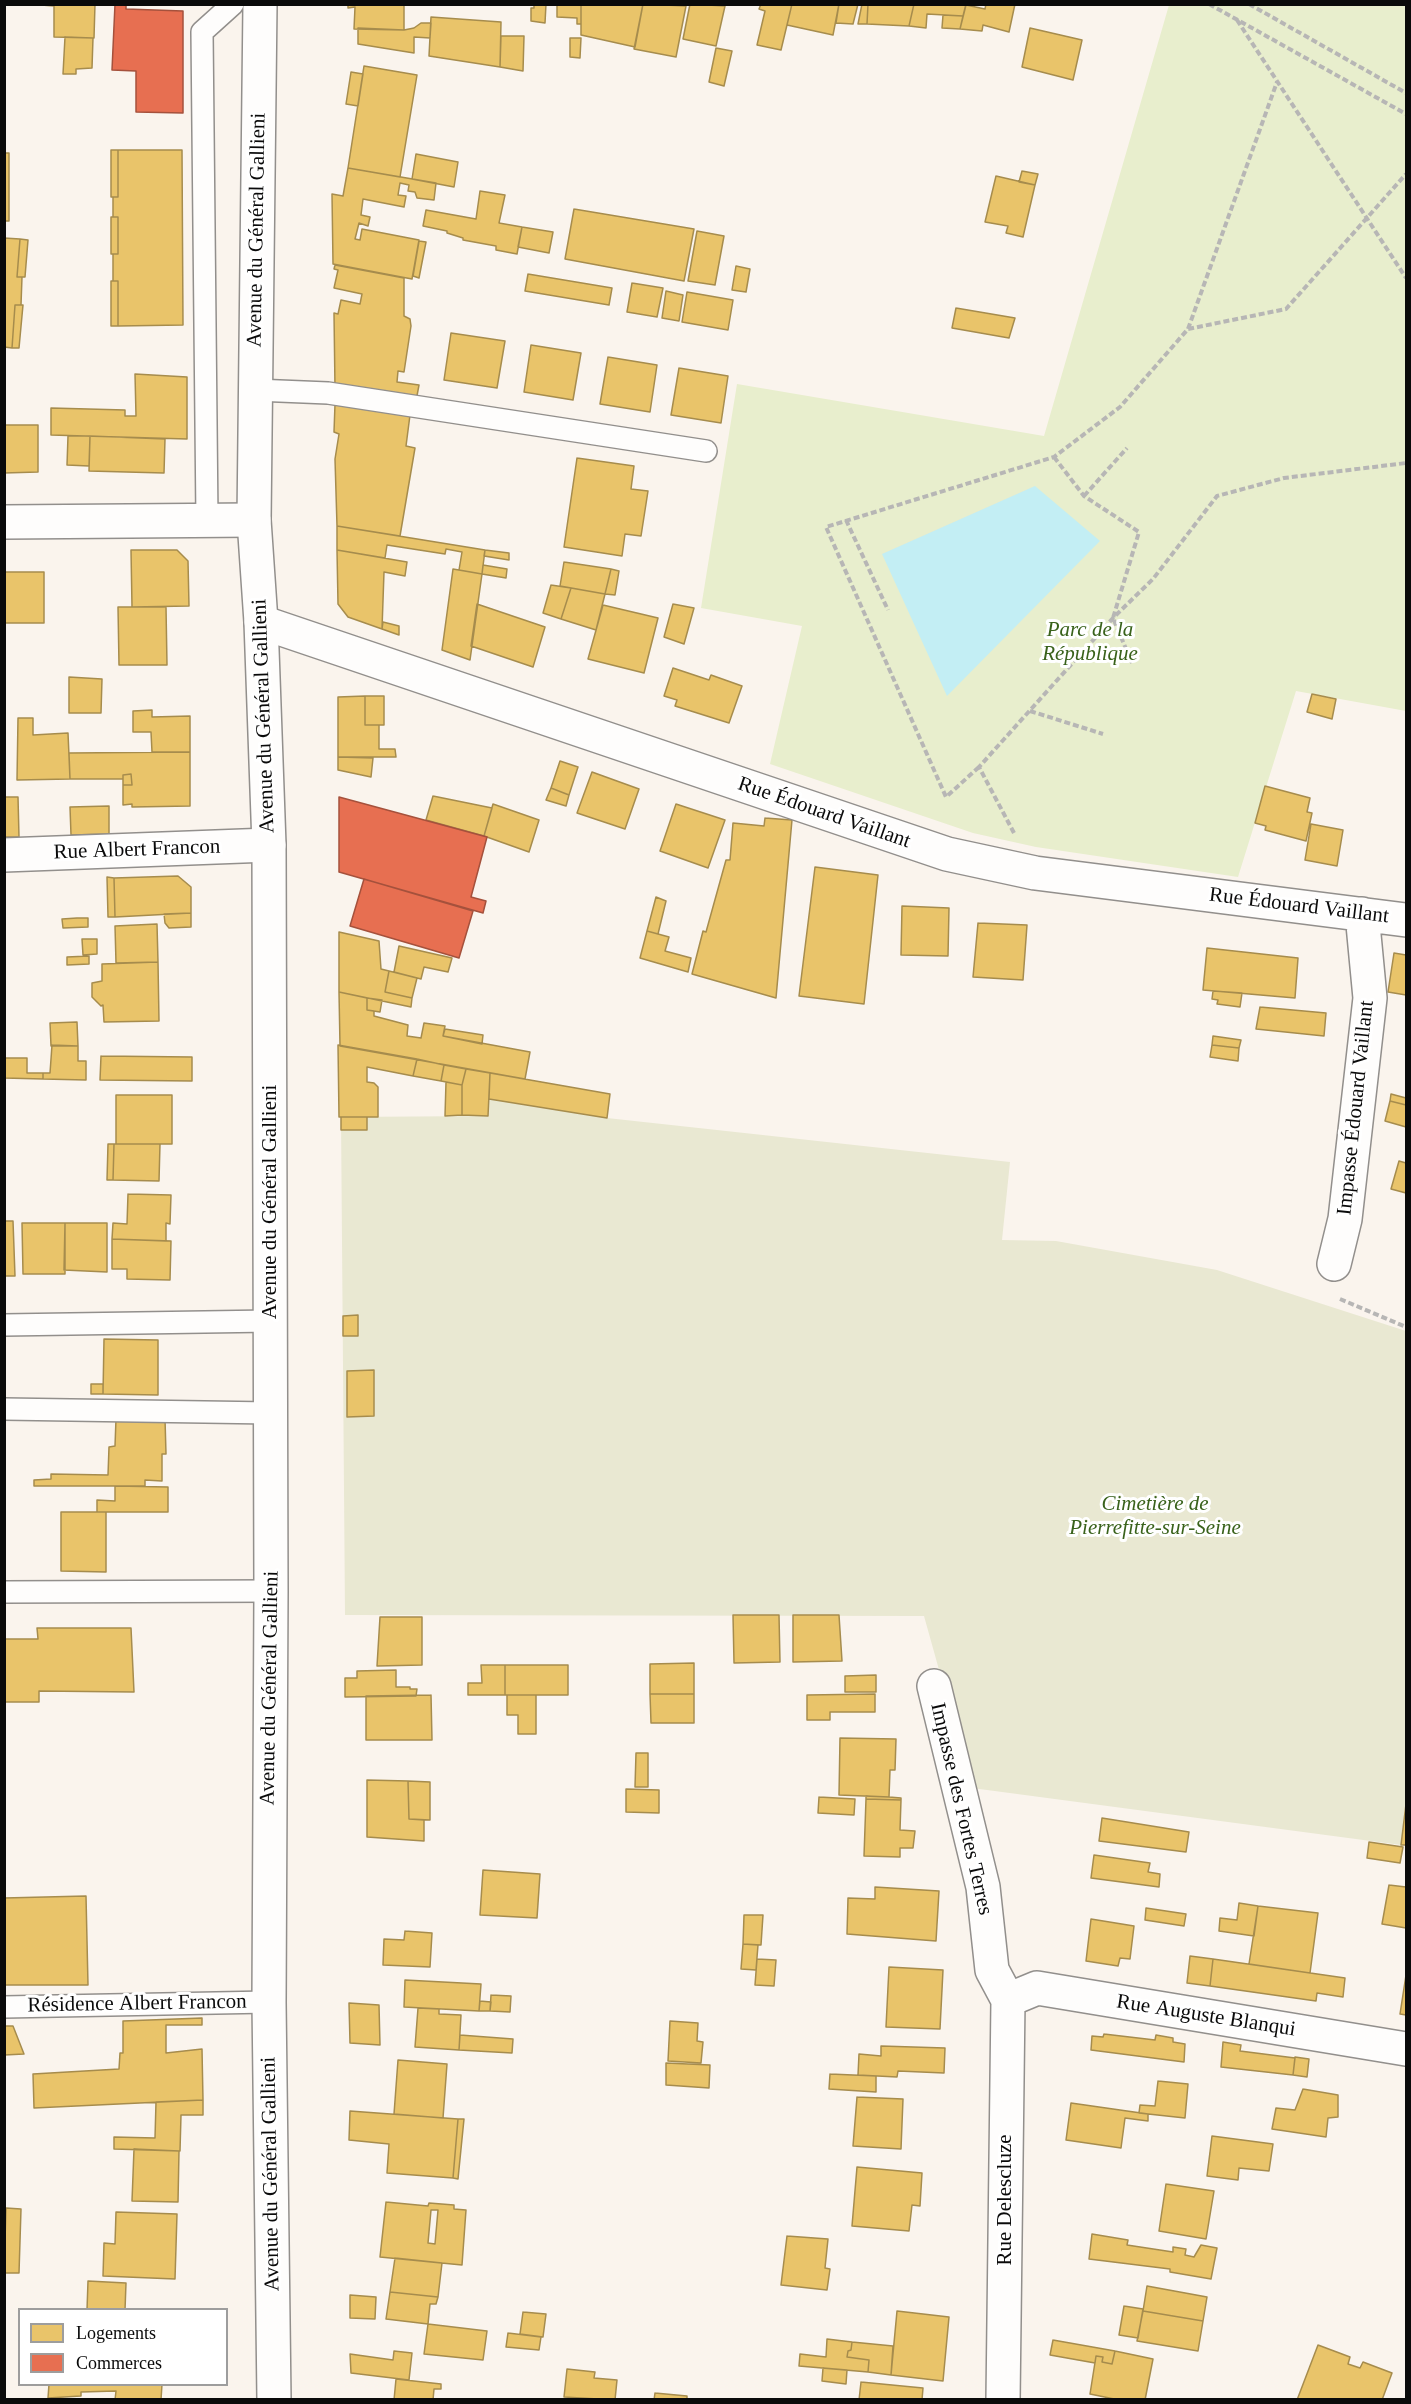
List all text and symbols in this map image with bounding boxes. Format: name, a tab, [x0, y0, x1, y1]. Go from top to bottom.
street label: Avenue du Général Gallieni	[242, 112, 272, 348]
street label: Avenue du Général Gallieni	[247, 598, 281, 834]
park label: Parc de la République	[1042, 617, 1138, 667]
street label: Rue Édouard Vaillant	[734, 772, 914, 854]
street label: Rue Albert Francon	[53, 834, 221, 866]
street label: Rue Édouard Vaillant	[1208, 882, 1390, 930]
street label: Impasse Édouard Vaillant	[1332, 999, 1380, 1217]
street label: Avenue du Général Gallieni	[257, 1085, 283, 1319]
park label: Cimetière de Pierrefitte-sur-Seine	[1069, 1491, 1241, 1541]
street label: Avenue du Général Gallieni	[255, 1570, 285, 1806]
street label: Impasse des Fortes Terres	[924, 1700, 998, 1918]
street label: Résidence Albert Francon	[27, 1989, 247, 2019]
street label: Rue Auguste Blanqui	[1115, 1989, 1297, 2043]
street label: Avenue du Général Gallieni	[256, 2056, 286, 2292]
street label: Rue Delescluze	[992, 2134, 1018, 2266]
legend	[18, 2308, 228, 2386]
text: Logements	[76, 2323, 156, 2343]
text: Commerces	[76, 2353, 162, 2373]

